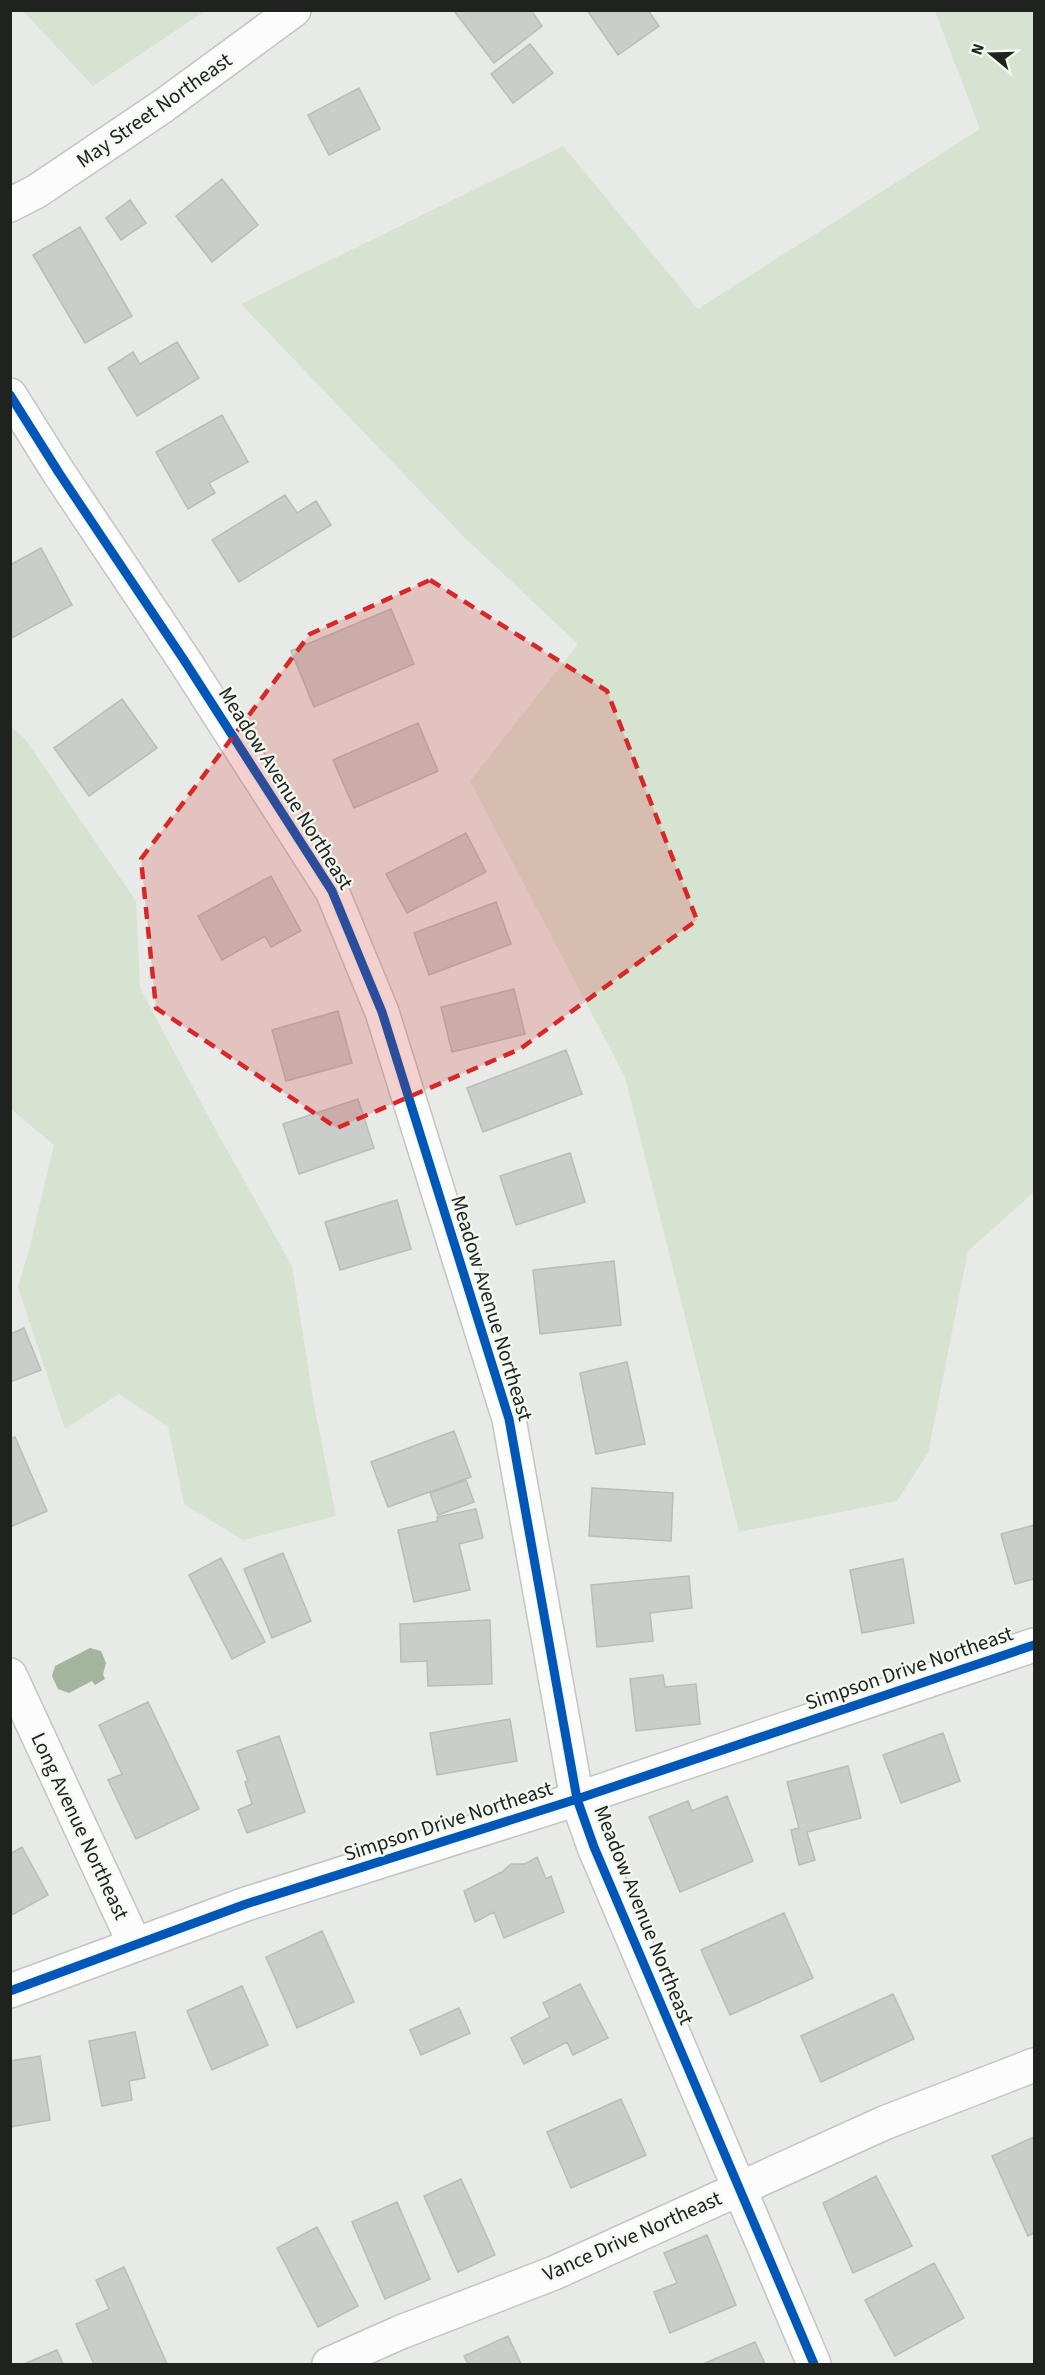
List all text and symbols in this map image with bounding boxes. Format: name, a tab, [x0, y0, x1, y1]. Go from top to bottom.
north arrow	[961, 24, 1021, 84]
text: N	[966, 41, 990, 58]
street label: May Street Northeast	[70, 45, 238, 175]
street label: Meadow Avenue Northeast	[211, 681, 361, 895]
street label: Meadow Avenue Northeast	[443, 1192, 541, 1424]
street label: Simpson Drive Northeast	[801, 1618, 1017, 1718]
street label: Long Avenue Northeast	[23, 1727, 137, 1925]
street label: Simpson Drive Northeast	[340, 1773, 556, 1869]
street label: Meadow Avenue Northeast	[586, 1801, 702, 2029]
street label: Vance Drive Northeast	[538, 2183, 726, 2289]

